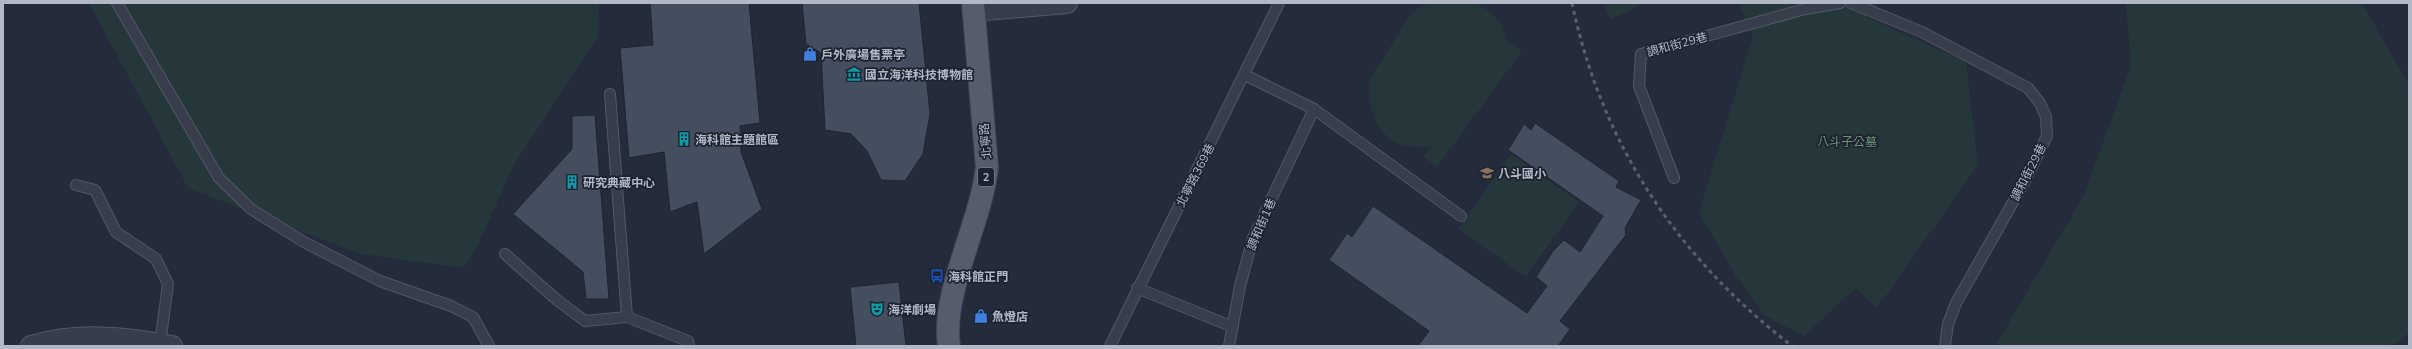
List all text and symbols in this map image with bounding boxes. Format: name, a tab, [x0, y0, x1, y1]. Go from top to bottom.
street label: 調和街29巷	[1645, 29, 1709, 59]
shop icon: 戶外廣場售票亭	[802, 46, 818, 62]
place label: 戶外廣場售票亭	[821, 47, 905, 62]
museum icon: 國立海洋科技博物館	[846, 66, 862, 82]
place label: 國立海洋科技博物館	[865, 67, 973, 82]
street label: 北寧路	[976, 122, 994, 160]
building icon: 海科館主題館區	[676, 131, 692, 147]
place label: 海科館主題館區	[695, 132, 779, 147]
park label: 八斗子公墓	[1817, 134, 1877, 149]
street label: 北寧路369巷	[1173, 141, 1217, 209]
street label: 調和街29巷	[2007, 141, 2049, 203]
school or university icon: 八斗國小	[1479, 165, 1495, 181]
place label: 八斗國小	[1498, 166, 1546, 181]
road number: 2	[978, 168, 994, 186]
building icon: 研究典藏中心	[564, 174, 580, 190]
place label: 研究典藏中心	[583, 175, 655, 190]
street label: 調和街1巷	[1243, 196, 1279, 252]
bus stop icon: 海科館正門	[929, 268, 945, 284]
place label: 海科館正門	[948, 269, 1008, 284]
theatre icon: 海洋劇場	[869, 301, 885, 317]
place label: 海洋劇場	[888, 302, 936, 317]
shop icon: 魚燈店	[973, 308, 989, 324]
place label: 魚燈店	[992, 309, 1028, 324]

